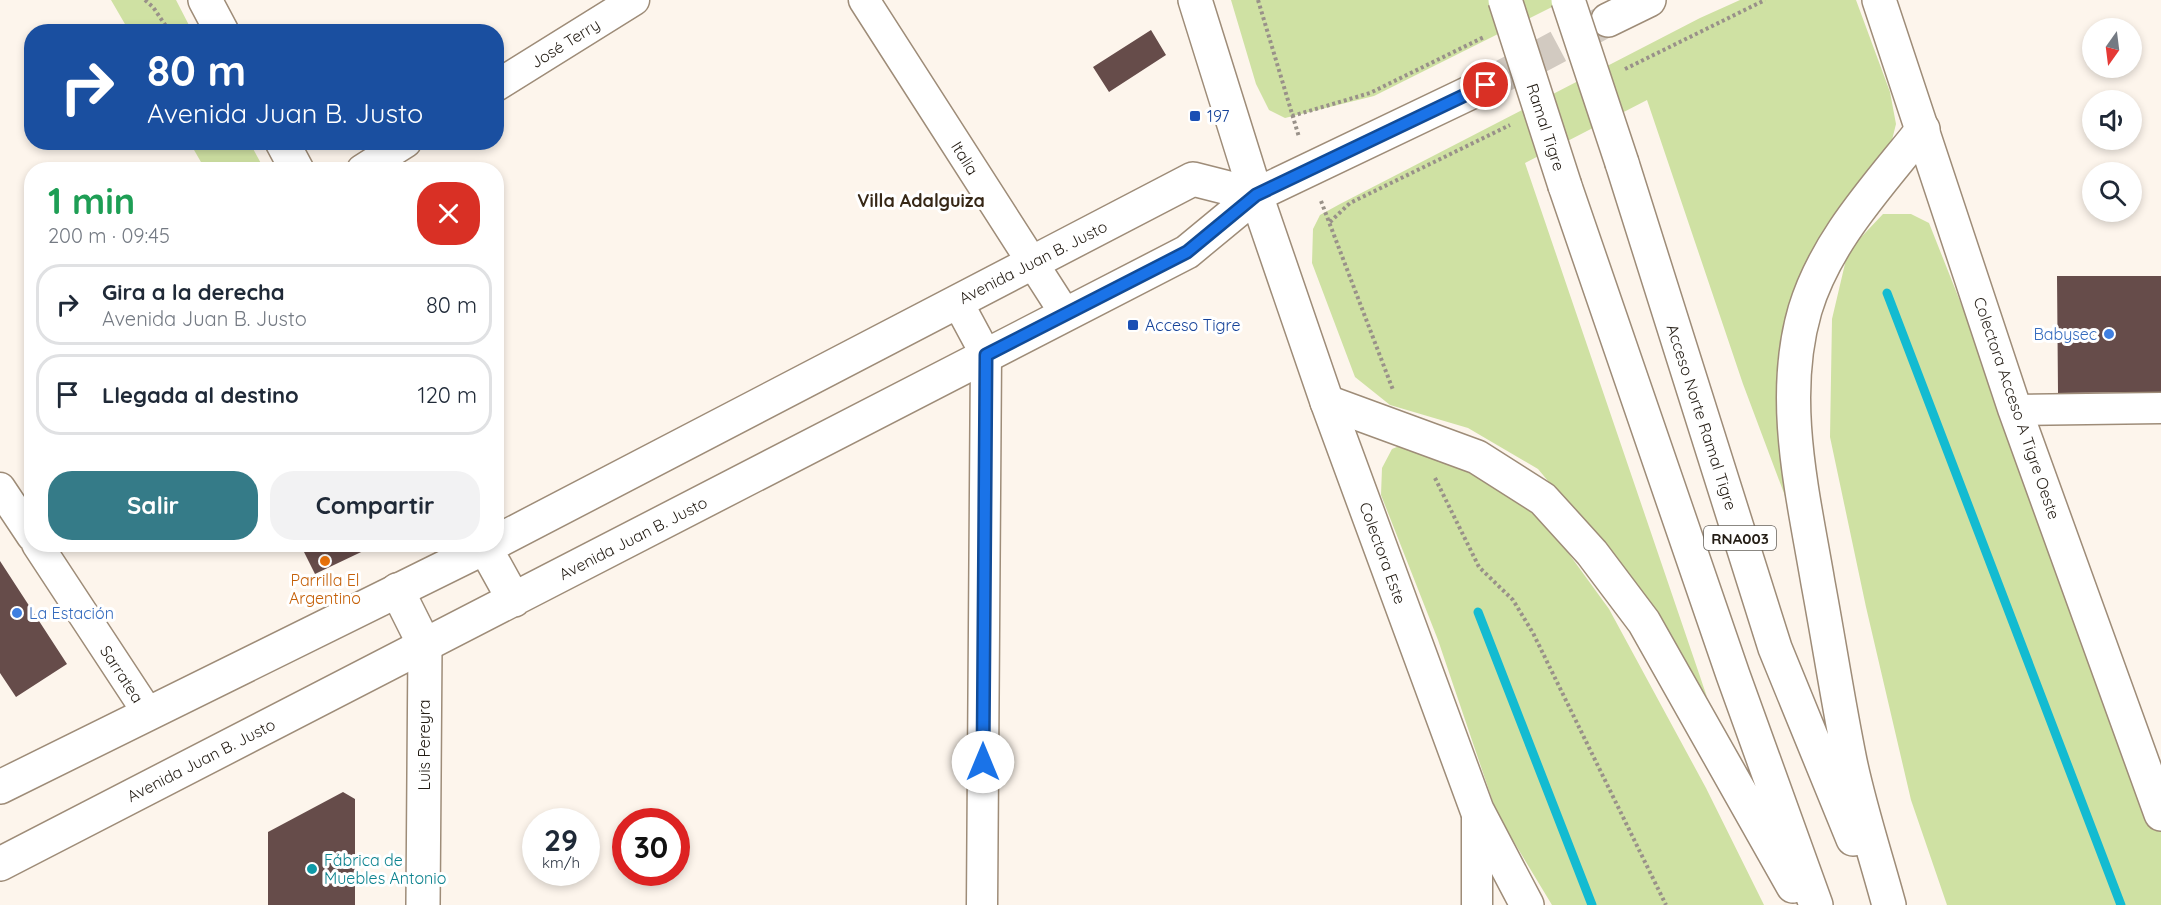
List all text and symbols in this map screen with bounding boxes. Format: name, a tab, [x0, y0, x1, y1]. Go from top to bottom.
street label: José Terry	[527, 14, 603, 72]
north arrow	[2082, 18, 2142, 78]
map controls	[2082, 18, 2142, 222]
text: 80 m	[147, 44, 246, 97]
icon: right	[48, 48, 126, 126]
pin	[1460, 59, 1511, 110]
icon: arrive	[1469, 68, 1502, 101]
street label: Ramal Tigre	[1522, 81, 1570, 173]
button: sound	[2082, 90, 2142, 150]
text: Avenida Juan B. Justo	[147, 96, 423, 130]
place label: 197	[1207, 106, 1230, 126]
marker: 197	[1188, 109, 1202, 123]
street label: Italia	[947, 137, 983, 179]
button: search	[2082, 162, 2142, 222]
text: 1 min	[48, 178, 135, 223]
button: close	[417, 182, 480, 245]
district label: Villa Adalguiza	[857, 189, 985, 212]
street label: Avenida Juan B. Justo	[955, 216, 1111, 308]
text: 200 m · 09:45	[48, 223, 170, 248]
text: Gira a la derecha	[102, 278, 285, 306]
icon: right	[51, 288, 84, 321]
text: 80 m	[426, 291, 477, 319]
street label: Colectora Acceso A Tigre Oeste	[1969, 294, 2065, 522]
text: Avenida Juan B. Justo	[102, 306, 307, 331]
place label: Acceso Tigre	[1145, 315, 1240, 335]
marker: Acceso Tigre	[1126, 318, 1140, 332]
street label: Acceso Norte Ramal Tigre	[1662, 321, 1742, 513]
place label: Babysec	[2033, 324, 2097, 344]
marker: Babysec	[2102, 327, 2116, 341]
icon: arrive	[51, 378, 84, 411]
text: Llegada al destino	[102, 381, 299, 409]
text: 120 m	[418, 381, 477, 409]
button: Salir	[48, 471, 258, 540]
button: Compartir	[270, 471, 480, 540]
street label: Avenida Juan B. Justo	[555, 492, 711, 584]
street label: Colectora Este	[1355, 499, 1411, 607]
road number: RNA003	[1704, 526, 1776, 550]
marker: Parrilla El Argentino	[318, 554, 332, 568]
place label: Parrilla El Argentino	[289, 570, 361, 608]
place label: La Estación	[29, 603, 114, 623]
marker: La Estación	[10, 606, 24, 620]
street label: Sarratea	[96, 641, 148, 707]
street label: Luis Pereyra	[414, 700, 434, 790]
street label: Avenida Juan B. Justo	[123, 714, 279, 806]
position arrow	[951, 730, 1015, 794]
speed limit sign: 30	[612, 808, 690, 886]
text: 29	[544, 821, 578, 859]
place label: Fábrica de Muebles Antonio	[324, 850, 446, 888]
text: km/h	[542, 853, 580, 872]
marker: Fábrica de Muebles Antonio	[305, 862, 319, 876]

